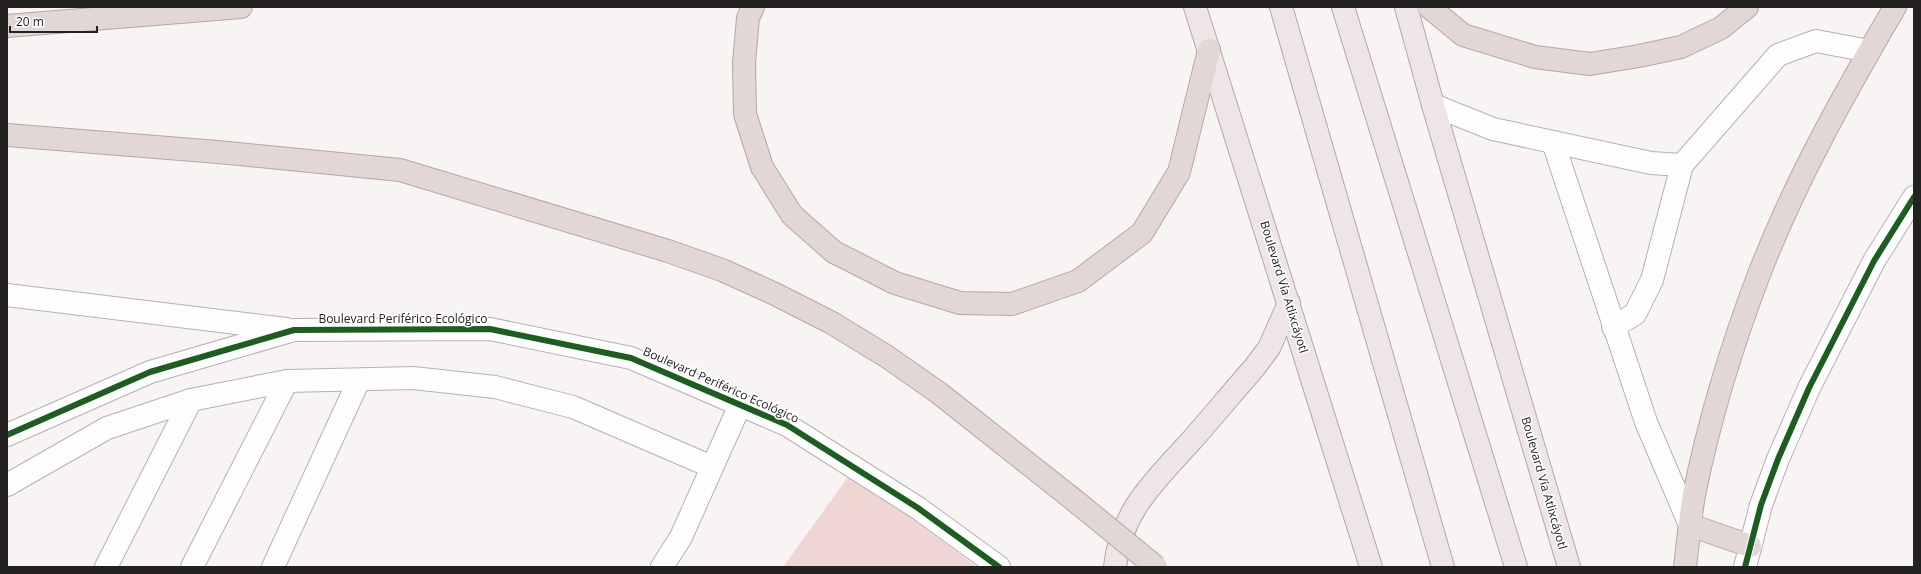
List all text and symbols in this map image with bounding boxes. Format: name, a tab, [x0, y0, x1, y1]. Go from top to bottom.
scale bar	[10, 8, 97, 34]
text: 20 m	[16, 13, 44, 30]
street label: Boulevard Vía Atlixcáyotl	[1256, 219, 1313, 355]
street label: Boulevard Periférico Ecológico	[318, 310, 488, 327]
street label: Boulevard Periférico Ecológico	[640, 342, 802, 427]
street label: Boulevard Vía Atlixcáyotl	[1517, 415, 1572, 551]

